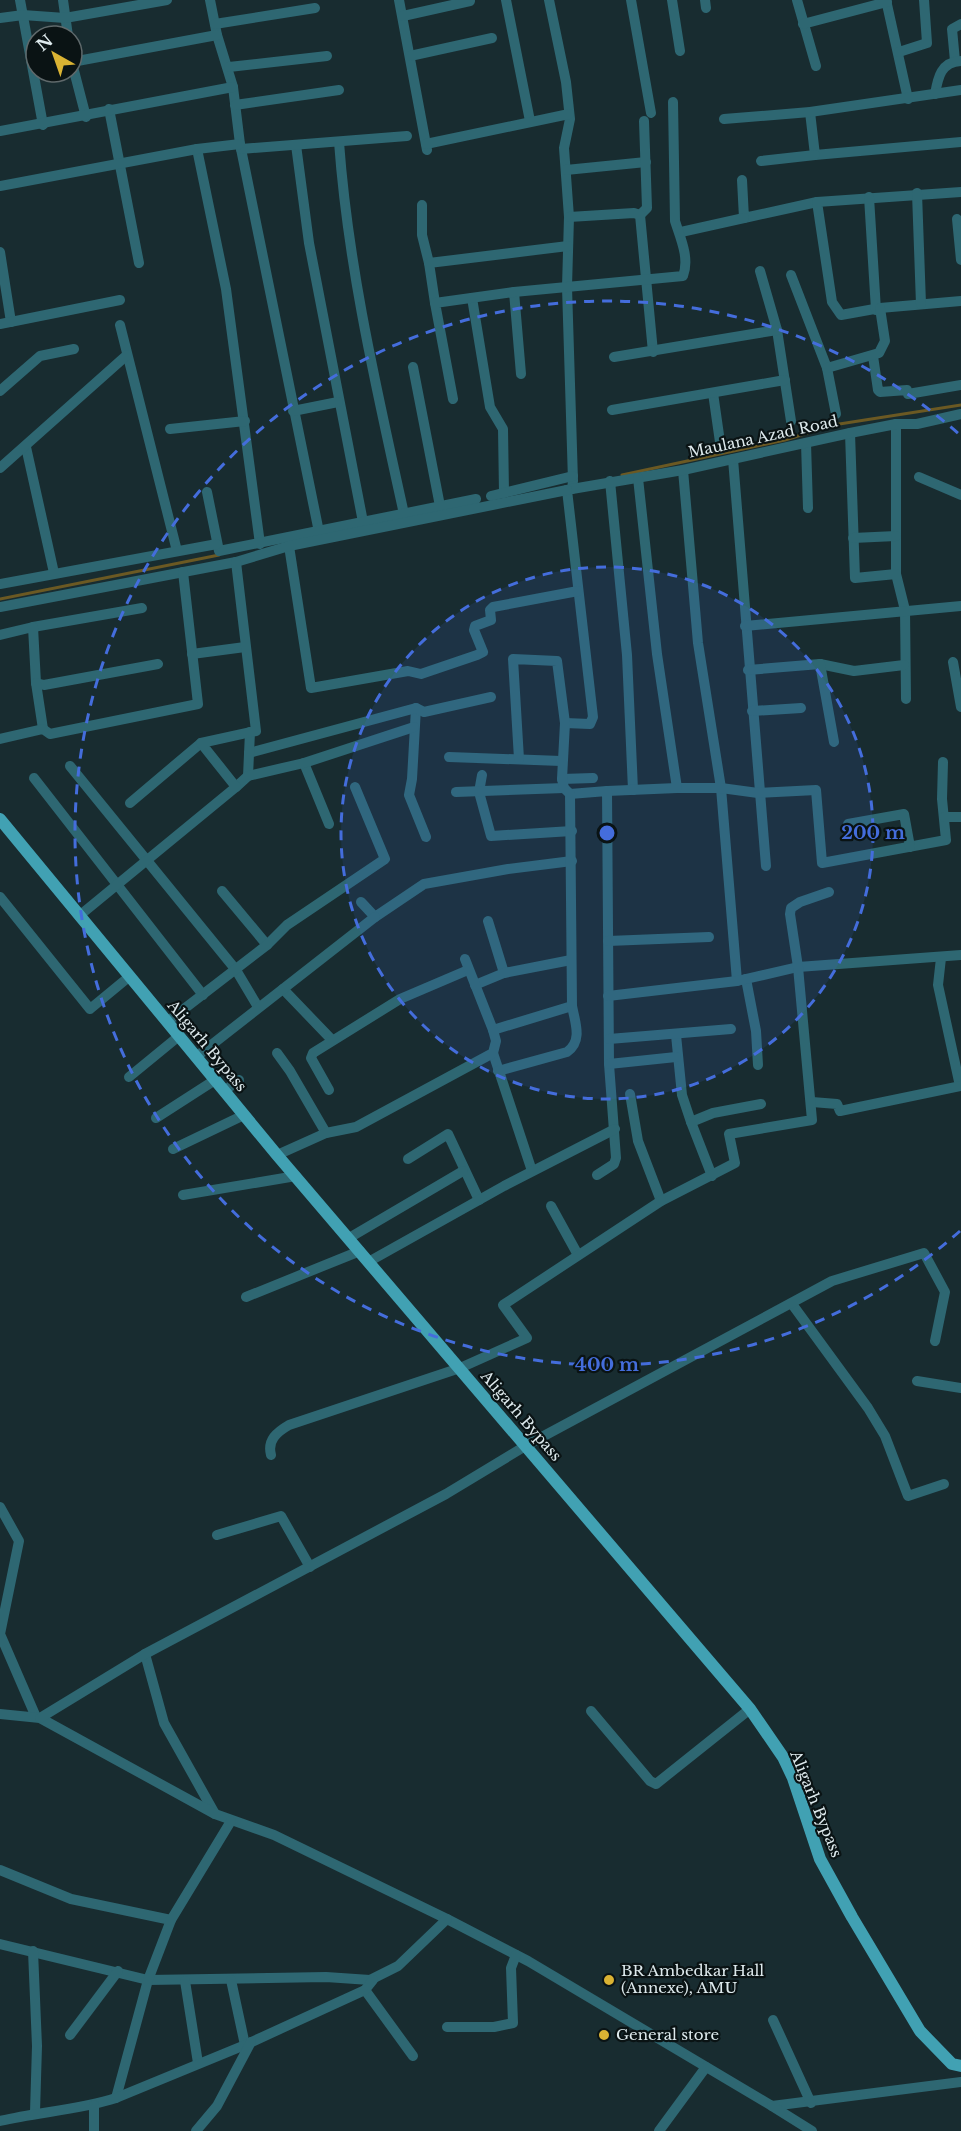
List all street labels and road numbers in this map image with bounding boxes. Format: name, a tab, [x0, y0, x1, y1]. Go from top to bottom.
street label: Maulana Azad Road	[686, 411, 840, 462]
street label: Aligarh Bypass	[163, 995, 251, 1095]
street label: Aligarh Bypass	[476, 1366, 566, 1465]
street label: Aligarh Bypass	[786, 1747, 847, 1860]

